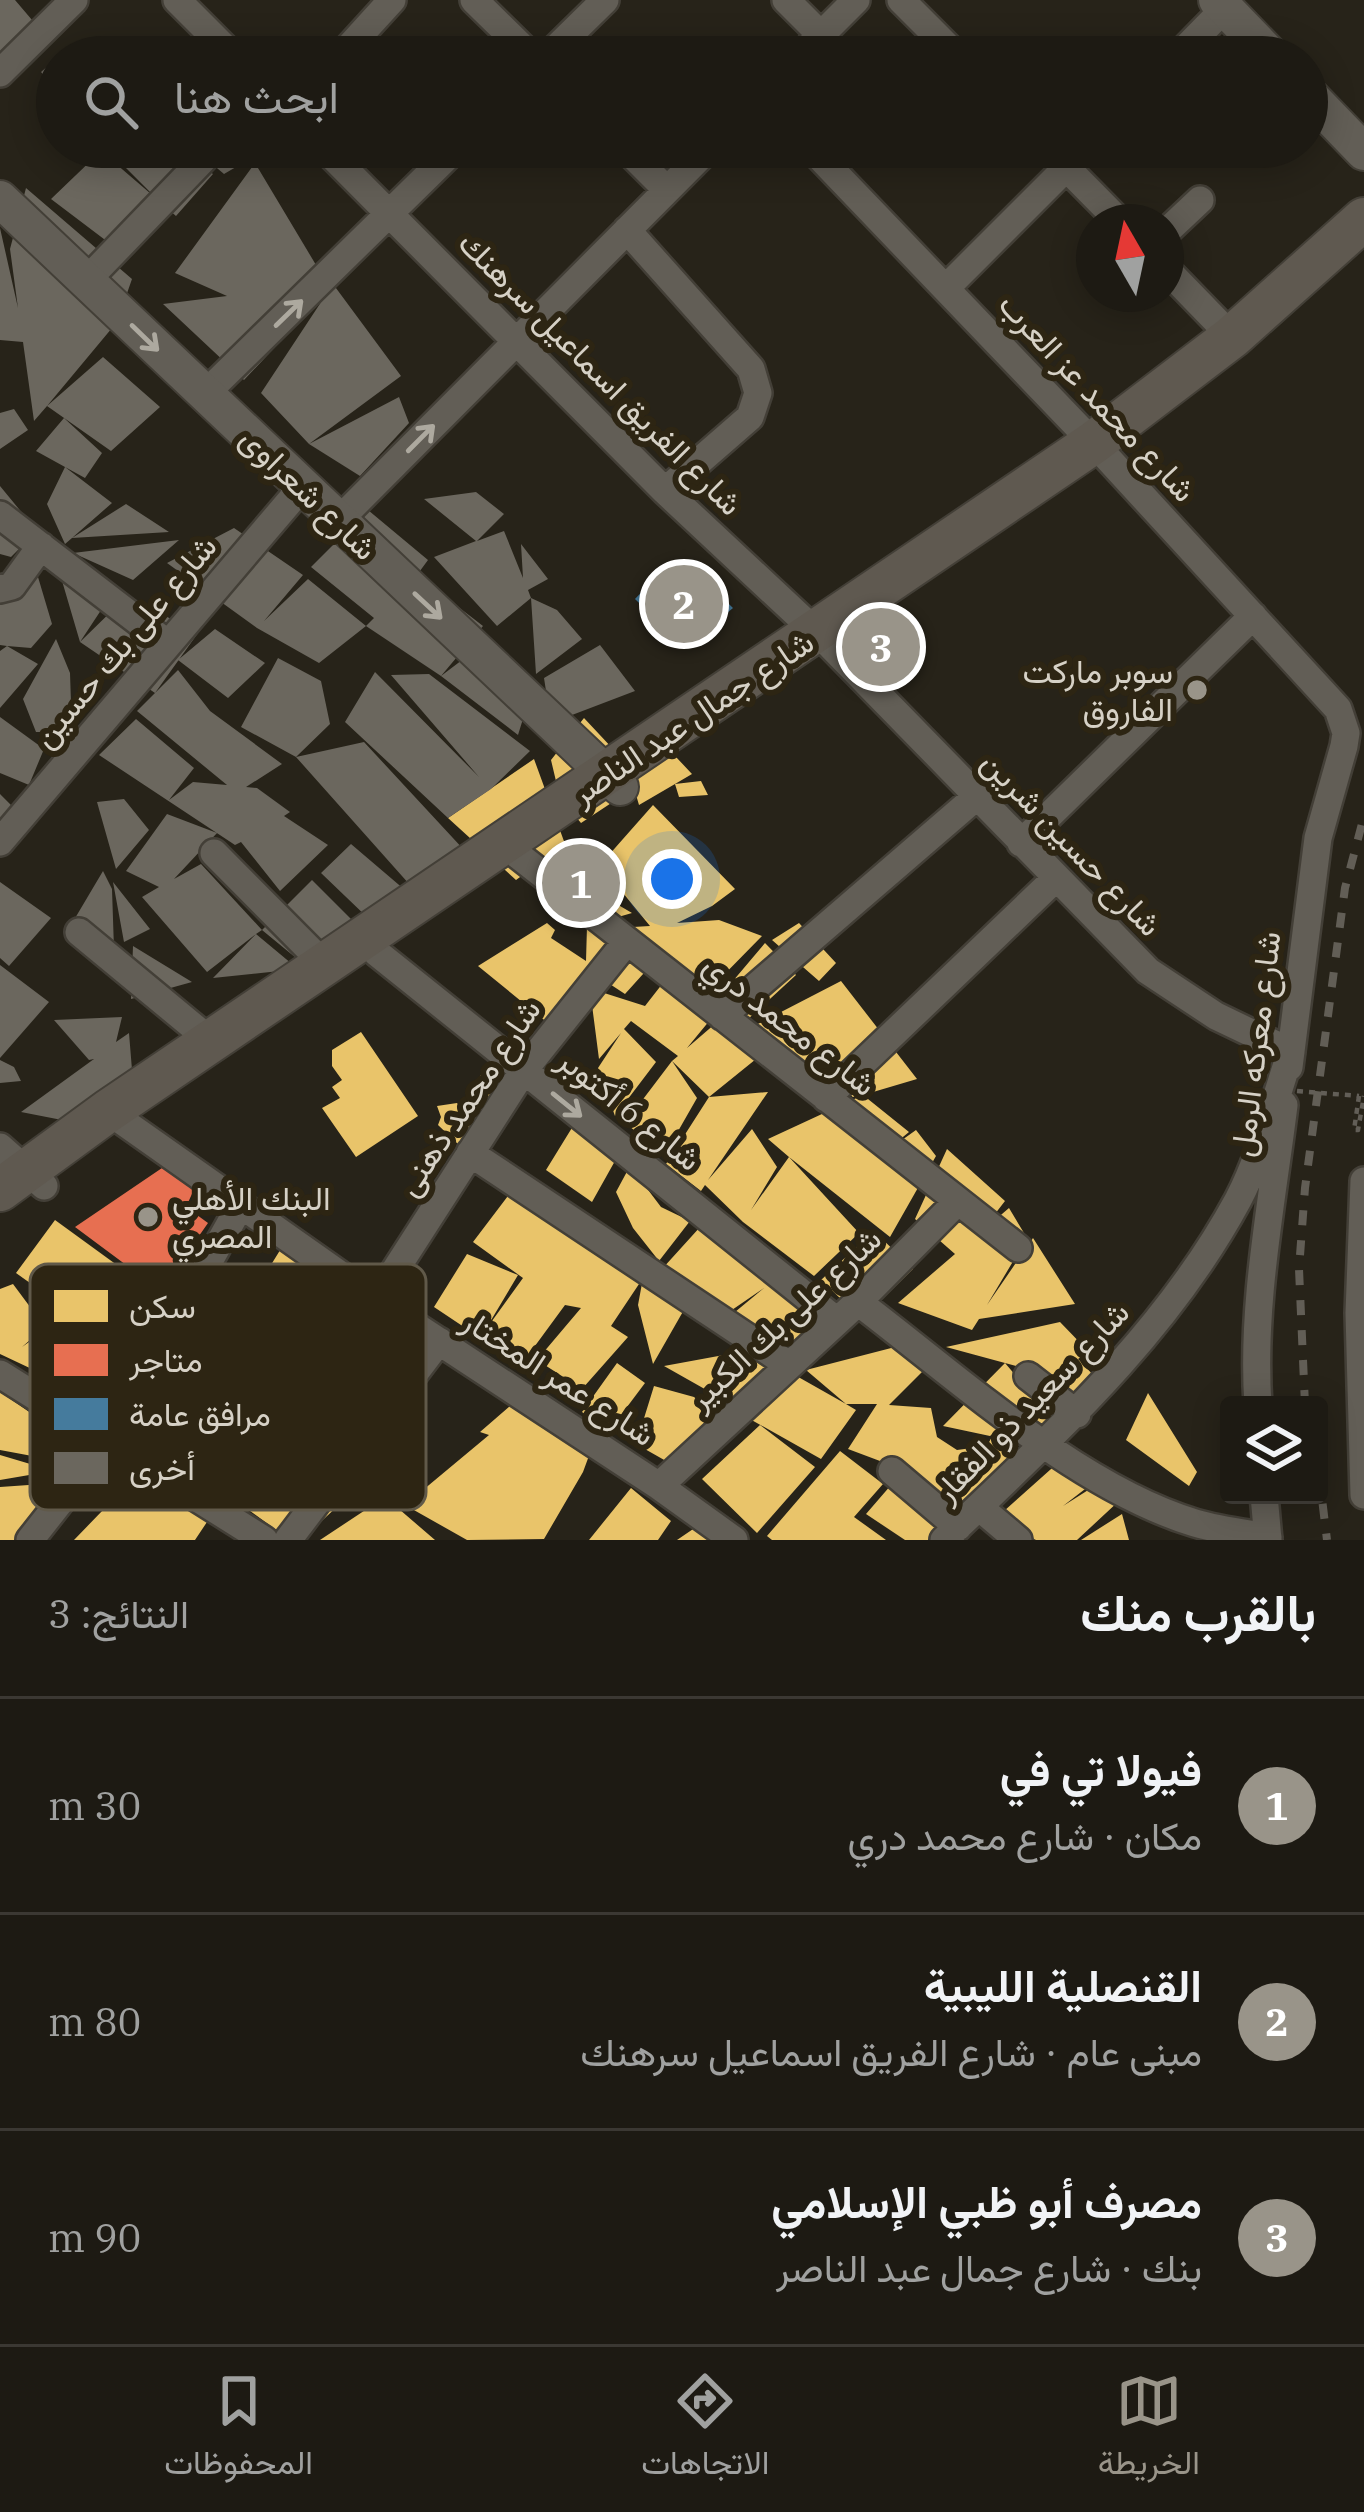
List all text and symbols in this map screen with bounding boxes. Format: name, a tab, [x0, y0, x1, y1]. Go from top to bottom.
search box	[36, 36, 1328, 168]
text: ابحث هنا	[174, 67, 339, 125]
icon: search	[78, 69, 144, 135]
north arrow	[1076, 204, 1184, 312]
street label: شارع الفريق اسماعيل سرهنك	[449, 221, 753, 525]
street label: شارع محمد عز العرب	[989, 283, 1206, 512]
one-way arrow	[274, 299, 303, 327]
one-way arrow	[130, 323, 160, 351]
street label: شارع شعراوى	[230, 416, 387, 570]
one-way arrow	[406, 424, 434, 453]
street label: شارع على بك حسين	[22, 525, 227, 757]
pin: 2	[645, 559, 723, 649]
one-way arrow	[412, 591, 442, 620]
pin: 3	[842, 602, 920, 692]
street label: شارع جمال عبد الناصر	[561, 619, 822, 816]
place label: سوبر ماركت الفاروق	[1022, 649, 1173, 730]
marker: سوبر ماركت الفاروق	[1184, 677, 1210, 703]
street label: شارع حسين شرين	[971, 740, 1172, 946]
pin: 1	[542, 838, 620, 928]
your location	[642, 849, 702, 909]
street label: شارع معركه الرمل	[1219, 929, 1292, 1159]
street label: شارع محمد دري	[691, 942, 886, 1109]
street label: شارع محمد ذهنى	[386, 990, 551, 1205]
street label: شارع 6 أكتوبر	[548, 1037, 711, 1181]
one-way arrow	[551, 1090, 582, 1118]
place label: البنك الأهلي المصري	[172, 1176, 331, 1263]
marker: البنك الأهلي المصري	[135, 1204, 161, 1230]
street label: شارع على بك الكبير	[677, 1217, 891, 1421]
legend	[30, 1264, 426, 1510]
text: سكن	[129, 1284, 196, 1327]
street label: شارع سعيد ذو الفقار	[923, 1291, 1139, 1513]
street label: شارع عمر المختار	[453, 1298, 664, 1457]
text: متاجر	[128, 1338, 203, 1381]
text: مرافق عامة	[129, 1392, 271, 1435]
map controls	[1220, 1396, 1328, 1504]
button: layers	[1220, 1396, 1328, 1504]
text: أخرى	[129, 1446, 195, 1489]
text: بالقرب منك	[1080, 1579, 1316, 1645]
text: النتائج: 3	[48, 1588, 189, 1639]
text: فيولا تي في	[1000, 1740, 1202, 1798]
text: 30 m	[48, 1780, 141, 1831]
text: 1	[1265, 1780, 1289, 1831]
text: مكان · شارع محمد دري	[847, 1810, 1202, 1861]
text: القنصلية الليبية	[924, 1956, 1202, 2014]
text: 80 m	[48, 1996, 141, 2047]
text: 2	[1265, 1996, 1289, 2047]
text: مبنى عام · شارع الفريق اسماعيل سرهنك	[580, 2026, 1202, 2077]
text: مصرف أبو ظبي الإسلامي	[771, 2172, 1202, 2230]
text: 90 m	[48, 2212, 141, 2263]
text: 3	[1265, 2212, 1289, 2263]
text: بنك · شارع جمال عبد الناصر	[776, 2242, 1202, 2293]
tab: المحفوظات	[164, 2368, 313, 2492]
tab: الاتجاهات	[641, 2368, 769, 2492]
tab: الخريطة	[1098, 2368, 1200, 2492]

